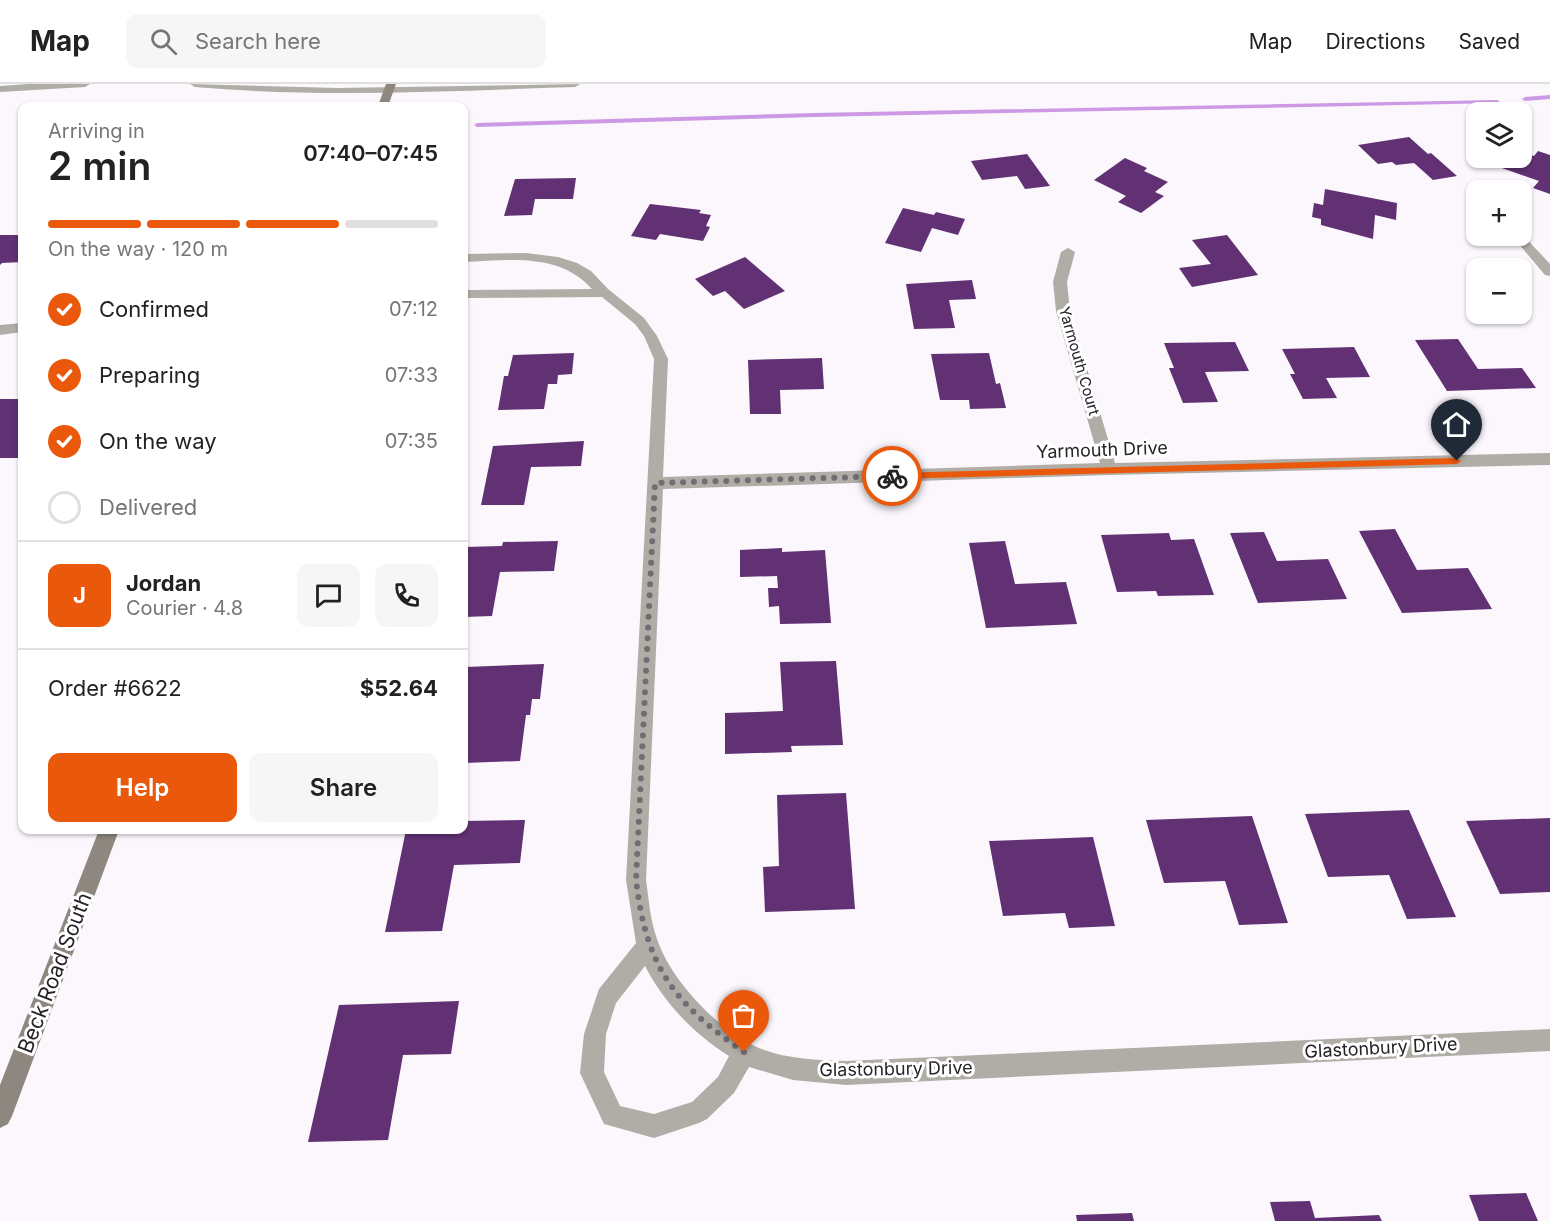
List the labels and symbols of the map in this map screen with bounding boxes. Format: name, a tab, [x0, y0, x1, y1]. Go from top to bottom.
street label: Yarmouth Court	[1055, 304, 1104, 417]
pin	[1431, 399, 1482, 461]
street label: Yarmouth Drive	[1036, 437, 1168, 462]
courier	[862, 446, 922, 506]
street label: Beck Road South	[12, 889, 97, 1057]
pin	[718, 990, 769, 1052]
street label: Glastonbury Drive	[1304, 1033, 1458, 1062]
street label: Glastonbury Drive	[819, 1057, 973, 1080]

